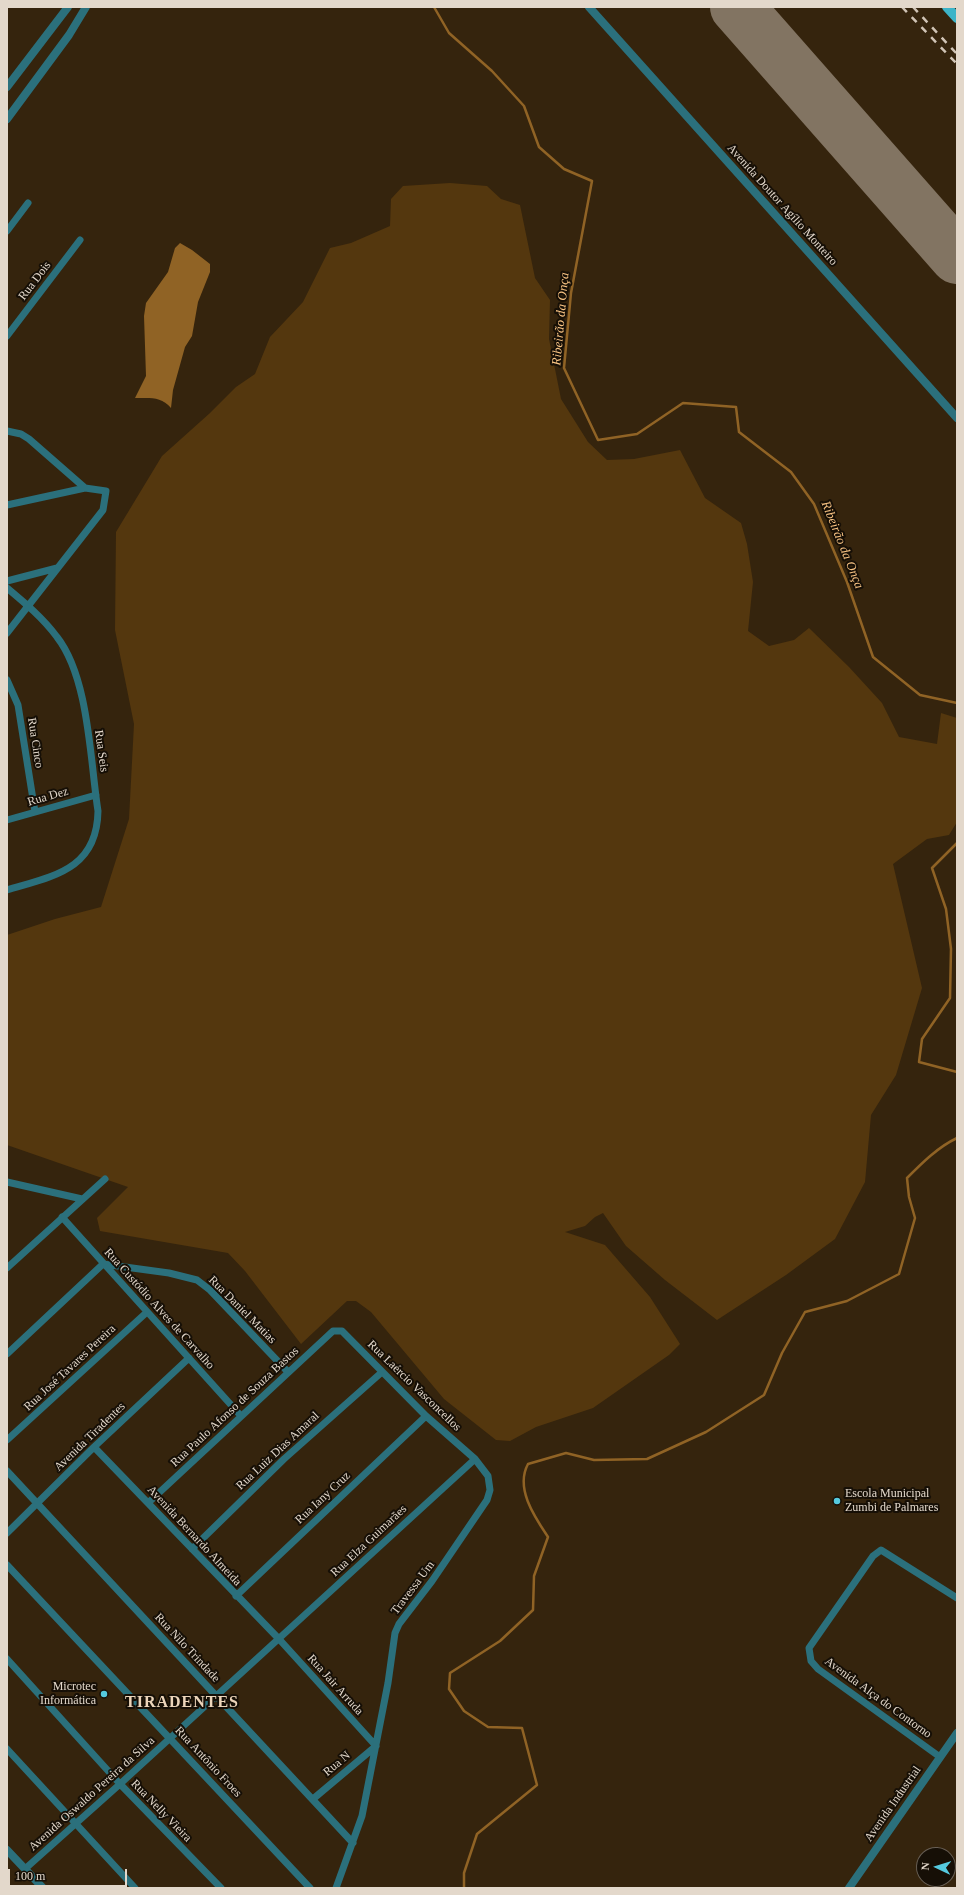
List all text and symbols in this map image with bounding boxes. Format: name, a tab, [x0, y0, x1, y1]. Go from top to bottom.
street label: Avenida Doutor Agílio Monteiro	[724, 141, 840, 269]
street label: Rua Dois	[16, 259, 54, 303]
water label: Ribeirão da Onça	[549, 272, 573, 366]
water label: Ribeirão da Onça	[817, 499, 867, 591]
street label: Rua Cinco	[24, 717, 46, 769]
street label: Rua Seis	[91, 729, 111, 773]
street label: Rua Dez	[26, 784, 70, 810]
street label: Rua Custódio Alves de Carvalho	[101, 1245, 217, 1373]
street label: Rua Daniel Matias	[205, 1273, 279, 1347]
street label: Rua José Tavares Pereira	[21, 1322, 119, 1414]
street label: Rua Laércio Vasconcellos	[364, 1338, 464, 1434]
street label: Rua Paulo Afonso de Souza Bastos	[168, 1344, 302, 1470]
street label: Avenida Tiradentes	[52, 1400, 128, 1474]
street label: Rua Luiz Dias Amaral	[233, 1409, 323, 1493]
street label: Rua Iany Cruz	[293, 1469, 353, 1527]
street label: Avenida Bernardo Almeida	[144, 1483, 244, 1589]
place label: Escola Municipal Zumbi de Palmares	[845, 1487, 938, 1515]
marker: Escola Municipal Zumbi de Palmares	[832, 1496, 842, 1506]
street label: Rua Elza Guimarães	[328, 1502, 410, 1580]
street label: Travessa Um	[388, 1558, 438, 1618]
street label: Rua Nilo Trindade	[151, 1610, 223, 1686]
street label: Rua Jair Arruda	[304, 1652, 366, 1718]
street label: Avenida Alça do Contorno	[822, 1654, 934, 1742]
place label: Microtec Informática	[40, 1680, 96, 1708]
marker: Microtec Informática	[99, 1689, 109, 1699]
district label: TIRADENTES	[125, 1693, 239, 1713]
street label: Rua Antônio Froes	[172, 1724, 244, 1800]
street label: Avenida Oswaldo Pereira da Silva	[26, 1734, 158, 1854]
street label: Rua N	[320, 1749, 354, 1779]
street label: Avenida Industrial	[862, 1764, 924, 1844]
street label: Rua Nelly Vieira	[128, 1777, 194, 1845]
north arrow	[916, 1847, 956, 1887]
scale bar	[10, 1861, 129, 1887]
text: N	[919, 1862, 931, 1871]
text: 100 m	[15, 1869, 45, 1883]

